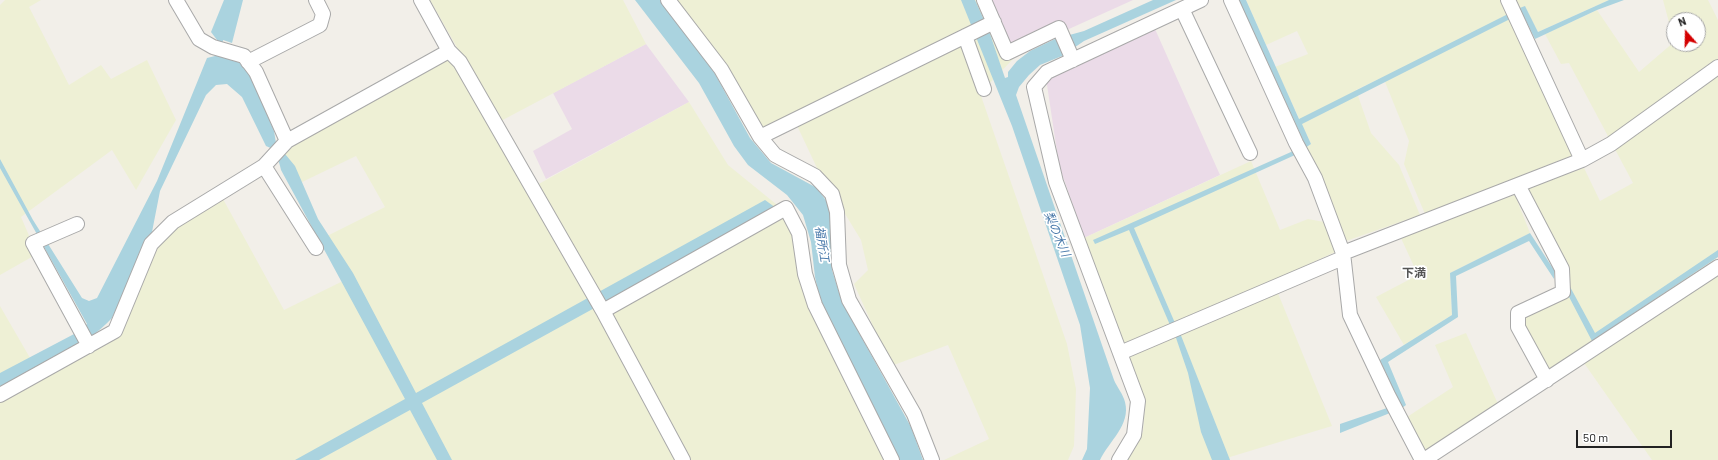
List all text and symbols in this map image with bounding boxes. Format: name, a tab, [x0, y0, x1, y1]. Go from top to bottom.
north arrow	[1666, 12, 1706, 52]
text: N	[1676, 14, 1688, 29]
water label: 梨の木川	[1041, 209, 1073, 259]
water label: 福所江	[812, 225, 832, 263]
district label: 下満	[1402, 266, 1426, 280]
scale bar	[1578, 422, 1674, 448]
text: 50 m	[1583, 430, 1608, 444]

